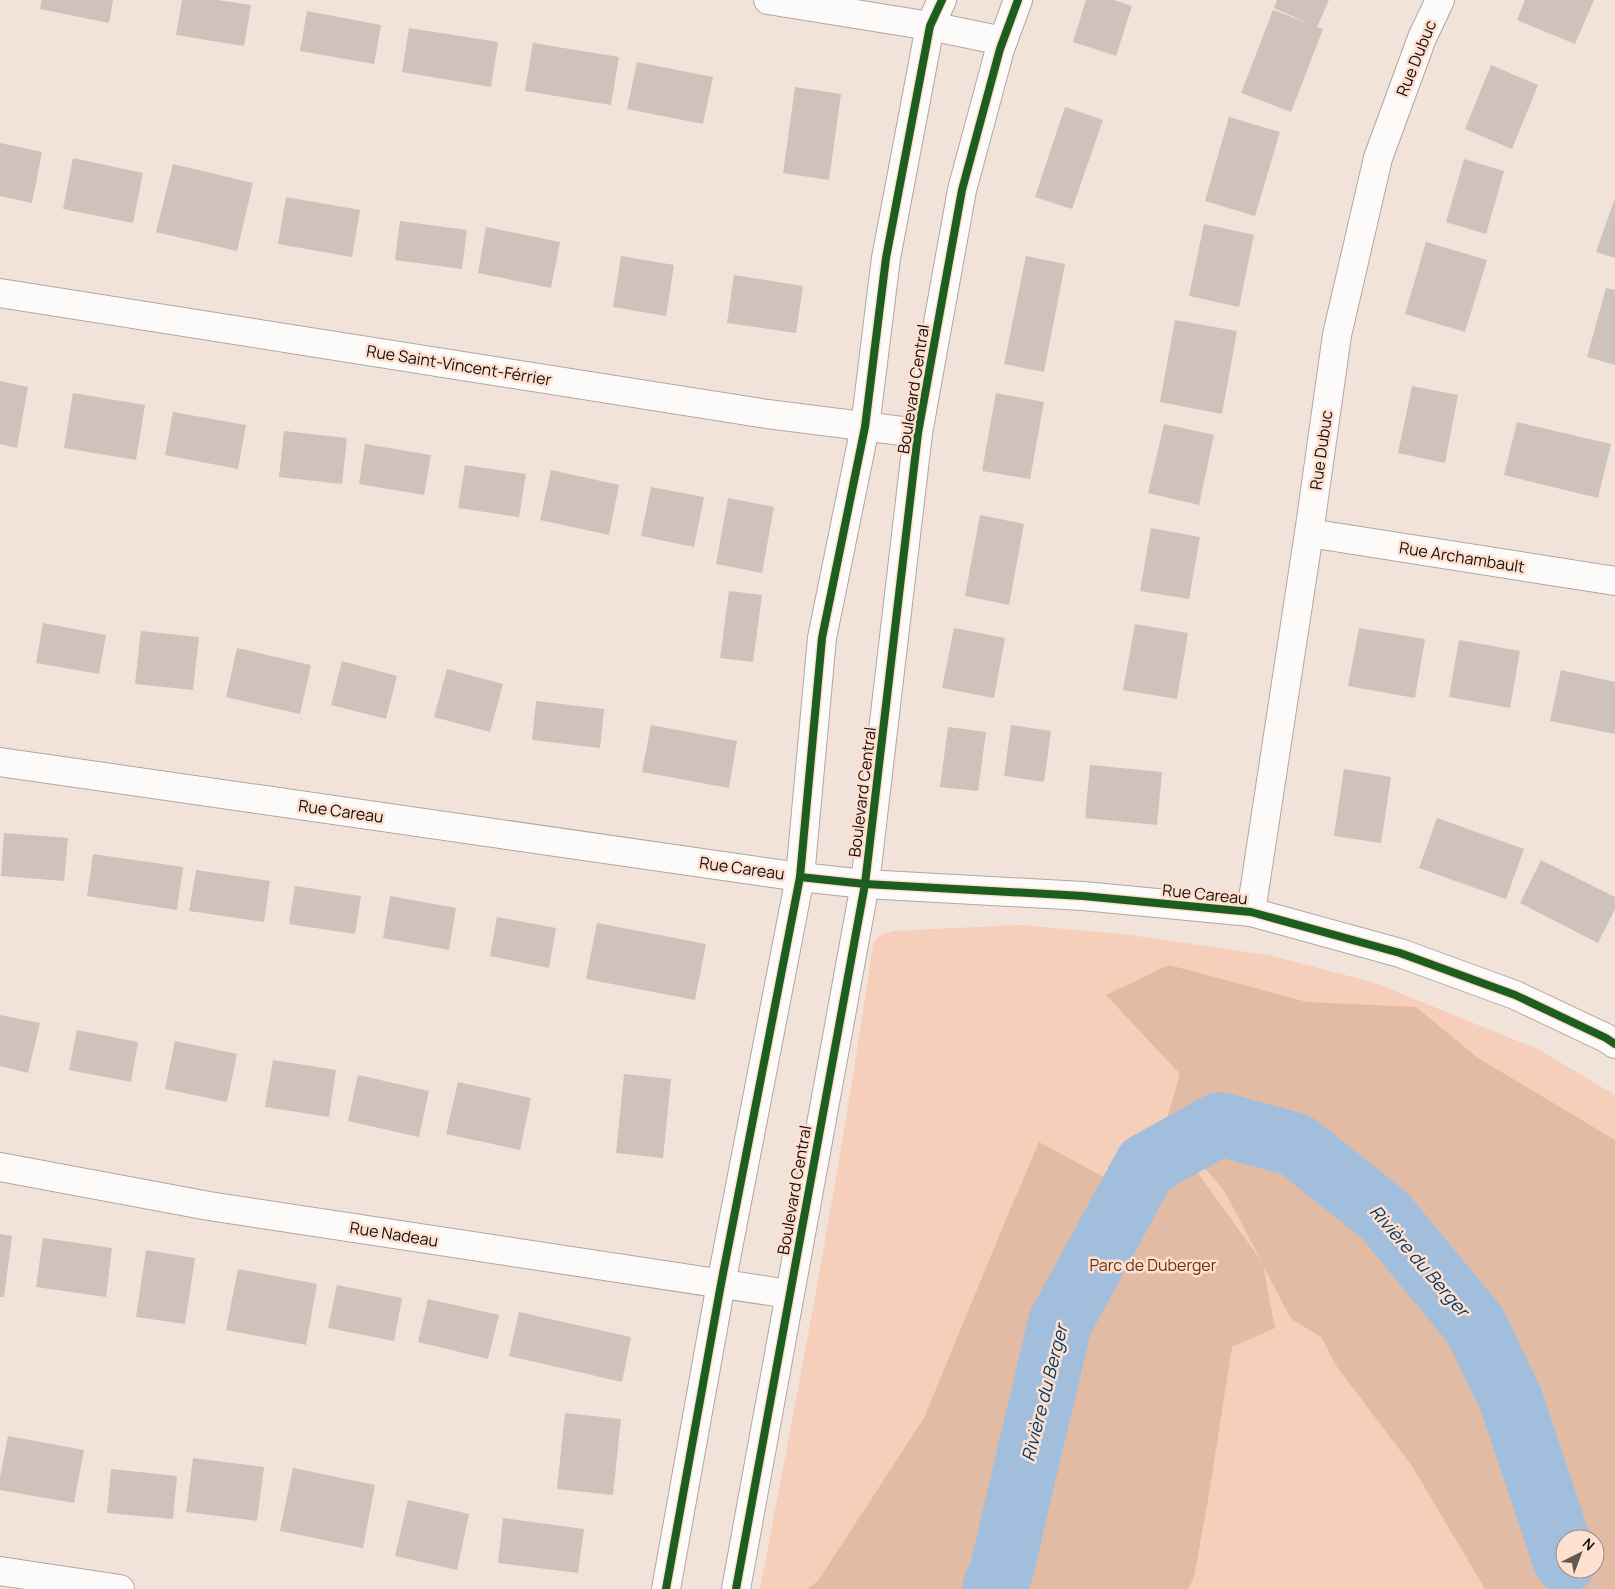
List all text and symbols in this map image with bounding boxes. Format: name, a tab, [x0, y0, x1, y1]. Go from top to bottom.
street label: Rue Dubuc	[1391, 17, 1441, 99]
street label: Boulevard Central	[892, 323, 934, 455]
street label: Rue Saint-Vincent-Férrier	[365, 340, 553, 391]
street label: Rue Dubuc	[1305, 409, 1337, 491]
street label: Rue Archambault	[1398, 536, 1526, 578]
street label: Boulevard Central	[843, 726, 881, 858]
street label: Rue Careau	[297, 794, 385, 828]
street label: Rue Careau	[698, 851, 786, 885]
street label: Rue Careau	[1161, 879, 1249, 909]
street label: Boulevard Central	[772, 1124, 816, 1256]
water label: Rivière du Berger	[1365, 1200, 1476, 1323]
street label: Rue Nadeau	[348, 1216, 440, 1252]
park label: Parc de Duberger	[1090, 1254, 1217, 1276]
water label: Rivière du Berger	[1015, 1319, 1073, 1464]
north arrow	[1555, 1529, 1605, 1579]
text: N	[1579, 1534, 1599, 1554]

